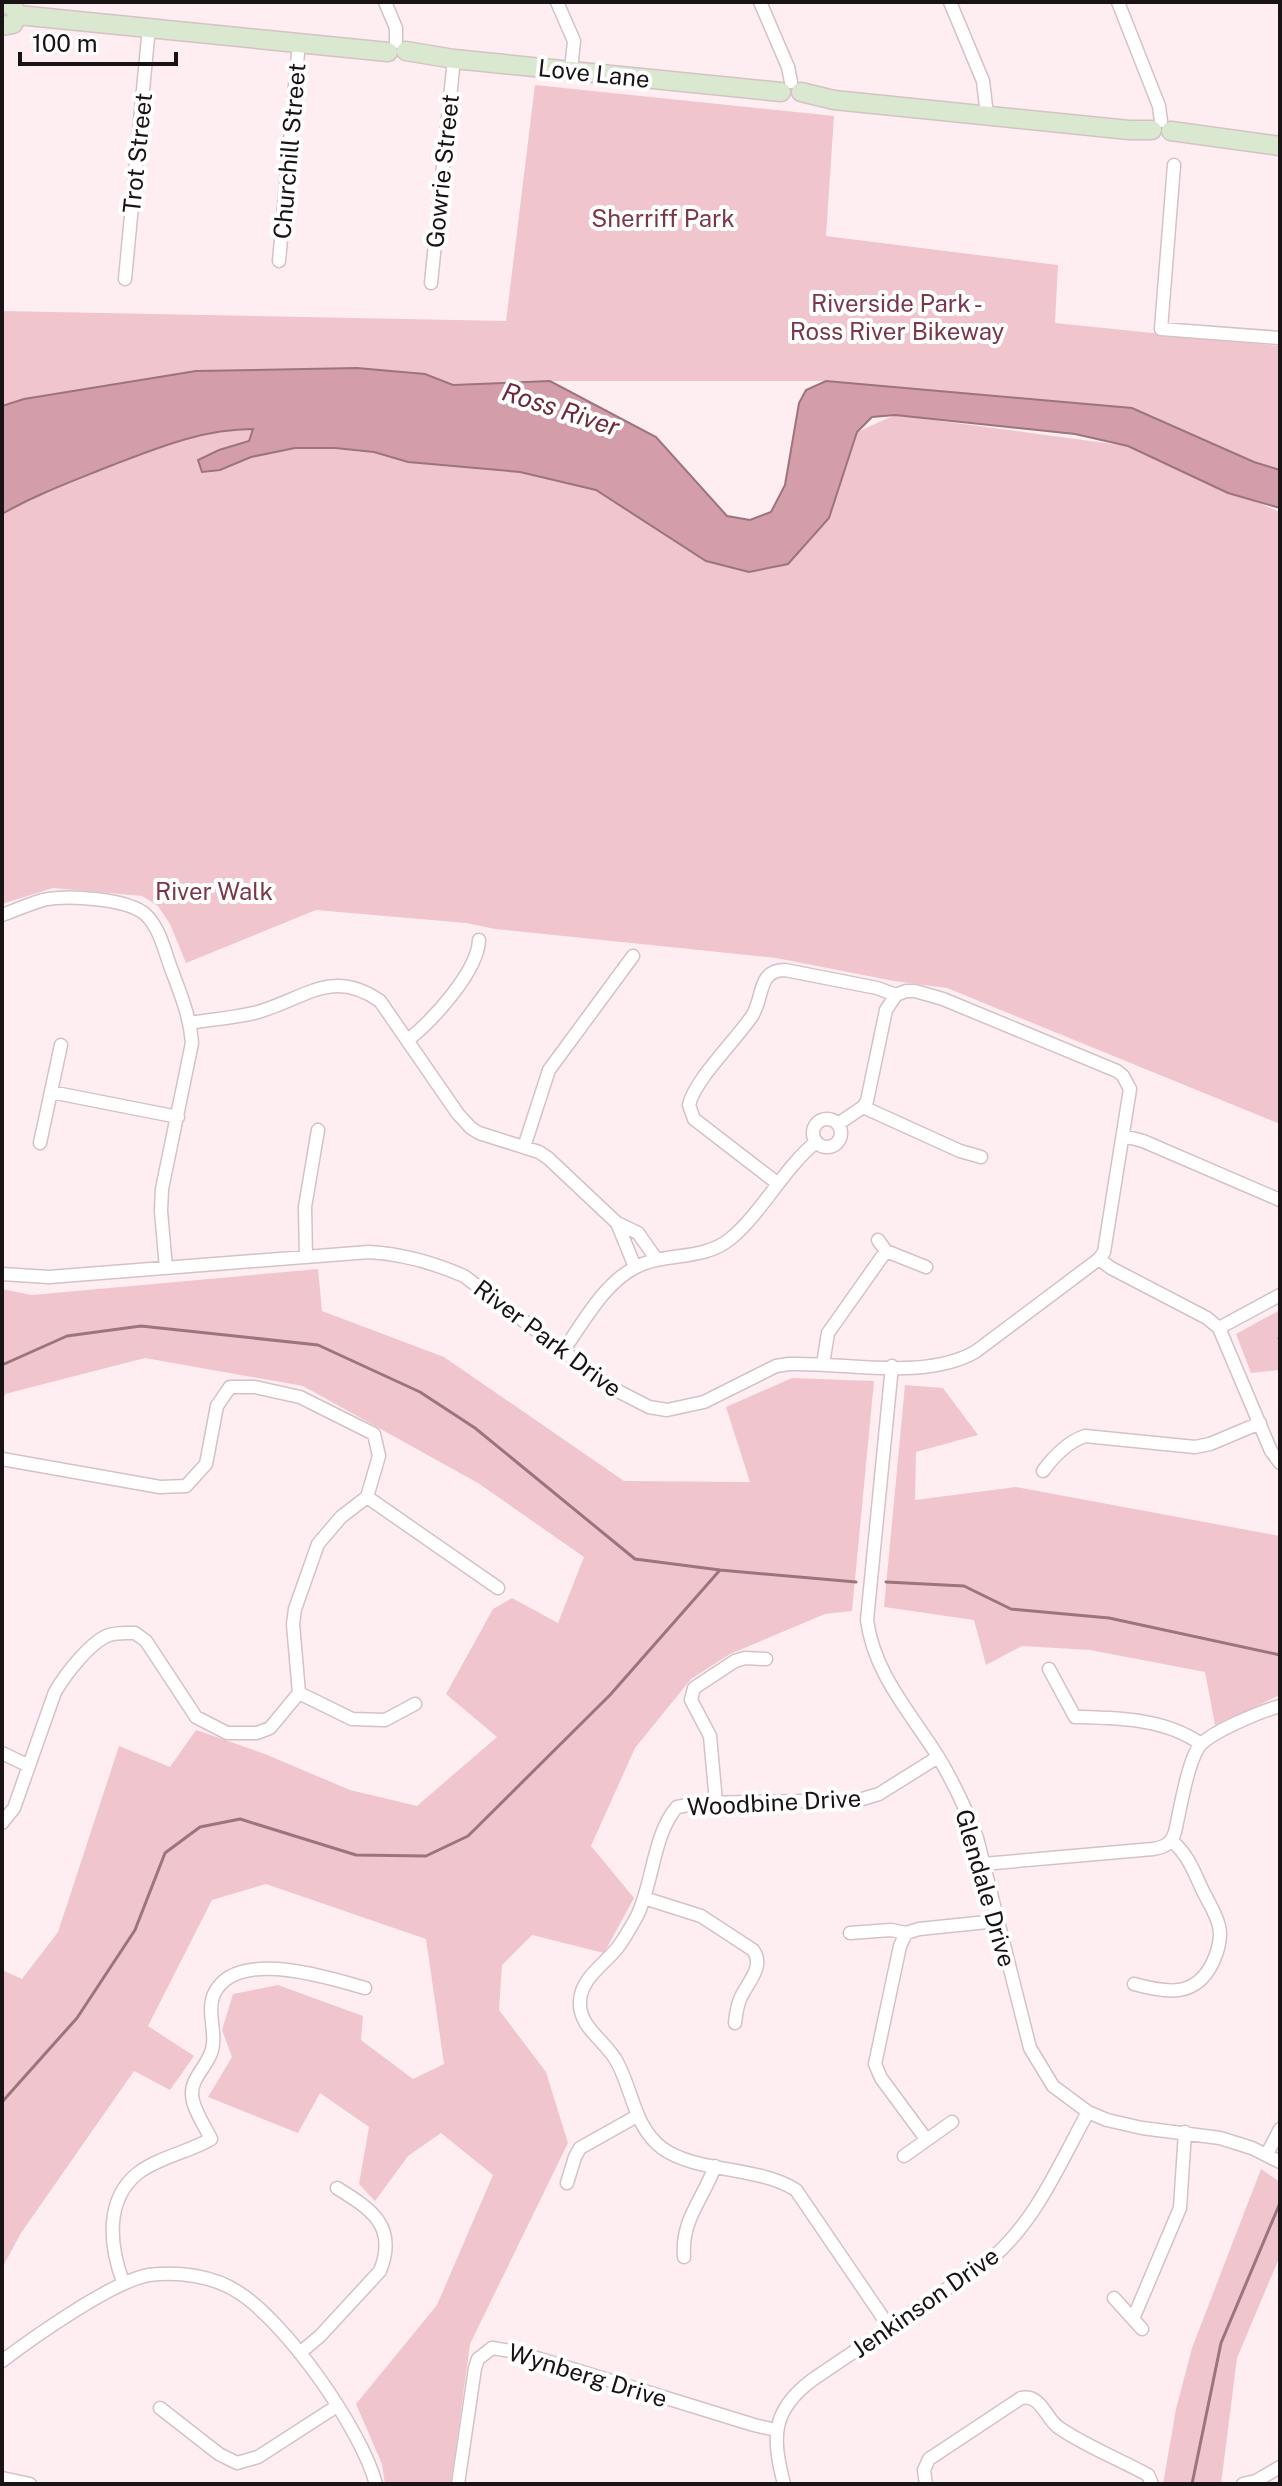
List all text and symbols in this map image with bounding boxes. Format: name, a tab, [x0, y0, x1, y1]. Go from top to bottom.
scale bar	[20, 16, 176, 66]
text: 100 m	[32, 29, 98, 57]
street label: Love Lane	[537, 53, 651, 93]
street label: Churchill Street	[267, 62, 311, 240]
street label: Trot Street	[117, 91, 157, 215]
street label: Gowrie Street	[420, 93, 464, 249]
park label: Sherriff Park	[591, 204, 735, 232]
park label: Riverside Park - Ross River Bikeway	[790, 289, 1005, 345]
water label: Ross River	[499, 376, 624, 443]
park label: River Walk	[155, 877, 273, 905]
street label: River Park Drive	[469, 1274, 627, 1402]
street label: Woodbine Drive	[686, 1783, 862, 1821]
street label: Glendale Drive	[950, 1806, 1022, 1970]
street label: Jenkinson Drive	[846, 2241, 1004, 2363]
street label: Wynberg Drive	[505, 2338, 671, 2412]

